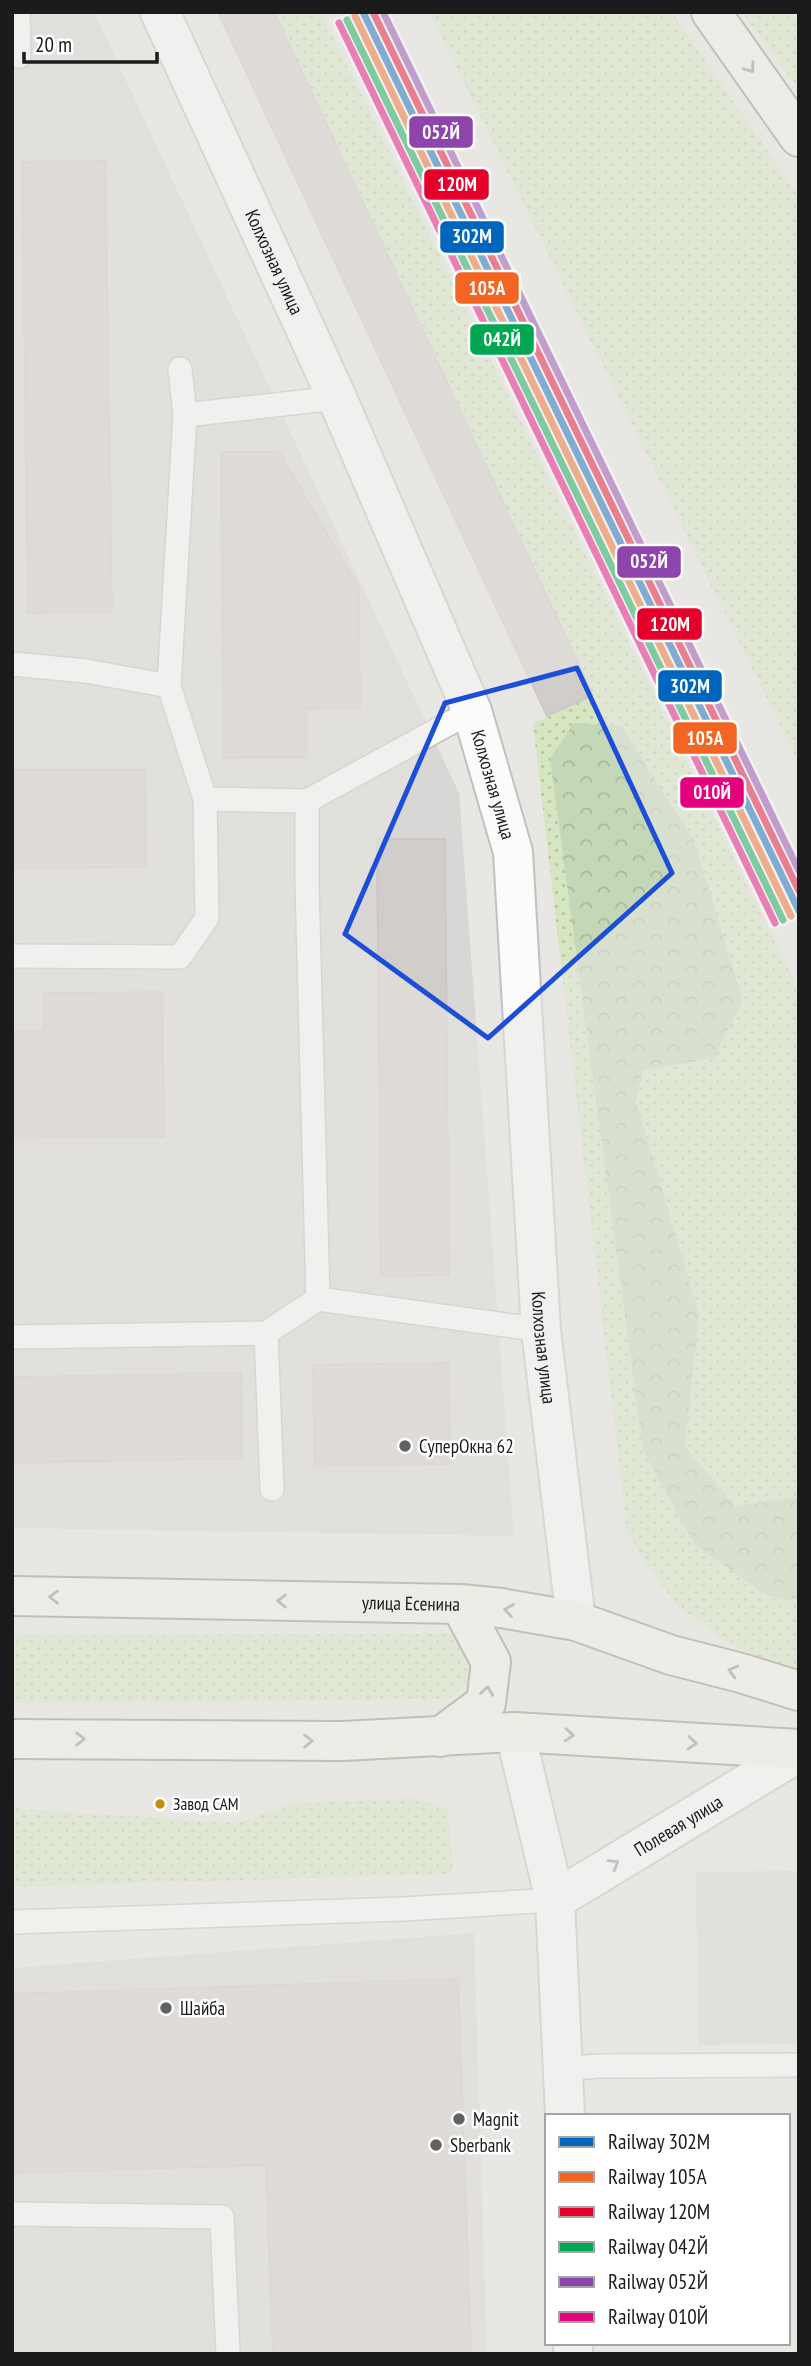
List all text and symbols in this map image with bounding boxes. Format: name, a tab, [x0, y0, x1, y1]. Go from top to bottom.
scale bar	[24, 21, 158, 65]
text: 20 m	[35, 31, 72, 58]
one-way arrow	[742, 60, 754, 73]
line badge: 052Й	[408, 115, 474, 149]
text: 052Й	[422, 120, 460, 144]
line badge: 120М	[423, 168, 490, 201]
text: 120М	[437, 172, 477, 196]
street label: Колхозная улица	[240, 206, 309, 318]
line badge: 302М	[439, 220, 505, 254]
text: 302М	[452, 224, 492, 248]
line badge: 105А	[454, 271, 520, 305]
text: 105А	[469, 276, 506, 300]
line badge: 042Й	[469, 323, 535, 356]
text: 042Й	[483, 327, 521, 351]
line badge: 052Й	[616, 545, 682, 579]
text: 052Й	[630, 549, 668, 573]
line badge: 120М	[636, 607, 703, 641]
text: 120М	[650, 612, 690, 636]
line badge: 302М	[657, 669, 723, 703]
text: 302М	[670, 674, 710, 698]
line badge: 105А	[672, 721, 738, 755]
text: 105А	[687, 726, 724, 750]
street label: Колхозная улица	[466, 727, 521, 842]
line badge: 010Й	[679, 776, 745, 809]
text: 010Й	[693, 780, 731, 804]
street label: Колхозная улица	[527, 1291, 562, 1405]
place label: СуперОкна 62	[419, 1434, 514, 1458]
marker: СуперОкна 62	[397, 1438, 413, 1454]
one-way arrow	[49, 1589, 60, 1604]
street label: улица Есенина	[362, 1590, 460, 1616]
one-way arrow	[276, 1593, 286, 1609]
one-way arrow	[503, 1602, 515, 1617]
one-way arrow	[728, 1665, 740, 1679]
one-way arrow	[479, 1686, 494, 1697]
one-way arrow	[564, 1727, 575, 1742]
one-way arrow	[76, 1731, 86, 1747]
one-way arrow	[303, 1733, 314, 1749]
one-way arrow	[687, 1735, 698, 1750]
street label: Полевая улица	[629, 1789, 727, 1861]
place label: Завод САМ	[173, 1793, 239, 1815]
marker: Завод САМ	[153, 1797, 167, 1811]
one-way arrow	[606, 1860, 619, 1873]
place label: Шайба	[180, 1996, 225, 2020]
marker: Шайба	[158, 2000, 174, 2016]
place label: Magnit	[473, 2107, 519, 2131]
marker: Magnit	[451, 2111, 467, 2127]
legend	[545, 2114, 790, 2345]
text: Railway 302М	[608, 2128, 710, 2155]
place label: Sberbank	[450, 2133, 512, 2157]
marker: Sberbank	[428, 2137, 444, 2153]
text: Railway 105А	[608, 2163, 707, 2190]
text: Railway 120М	[608, 2198, 710, 2225]
text: Railway 042Й	[608, 2233, 708, 2260]
text: Railway 052Й	[608, 2268, 708, 2295]
text: Railway 010Й	[608, 2303, 708, 2330]

